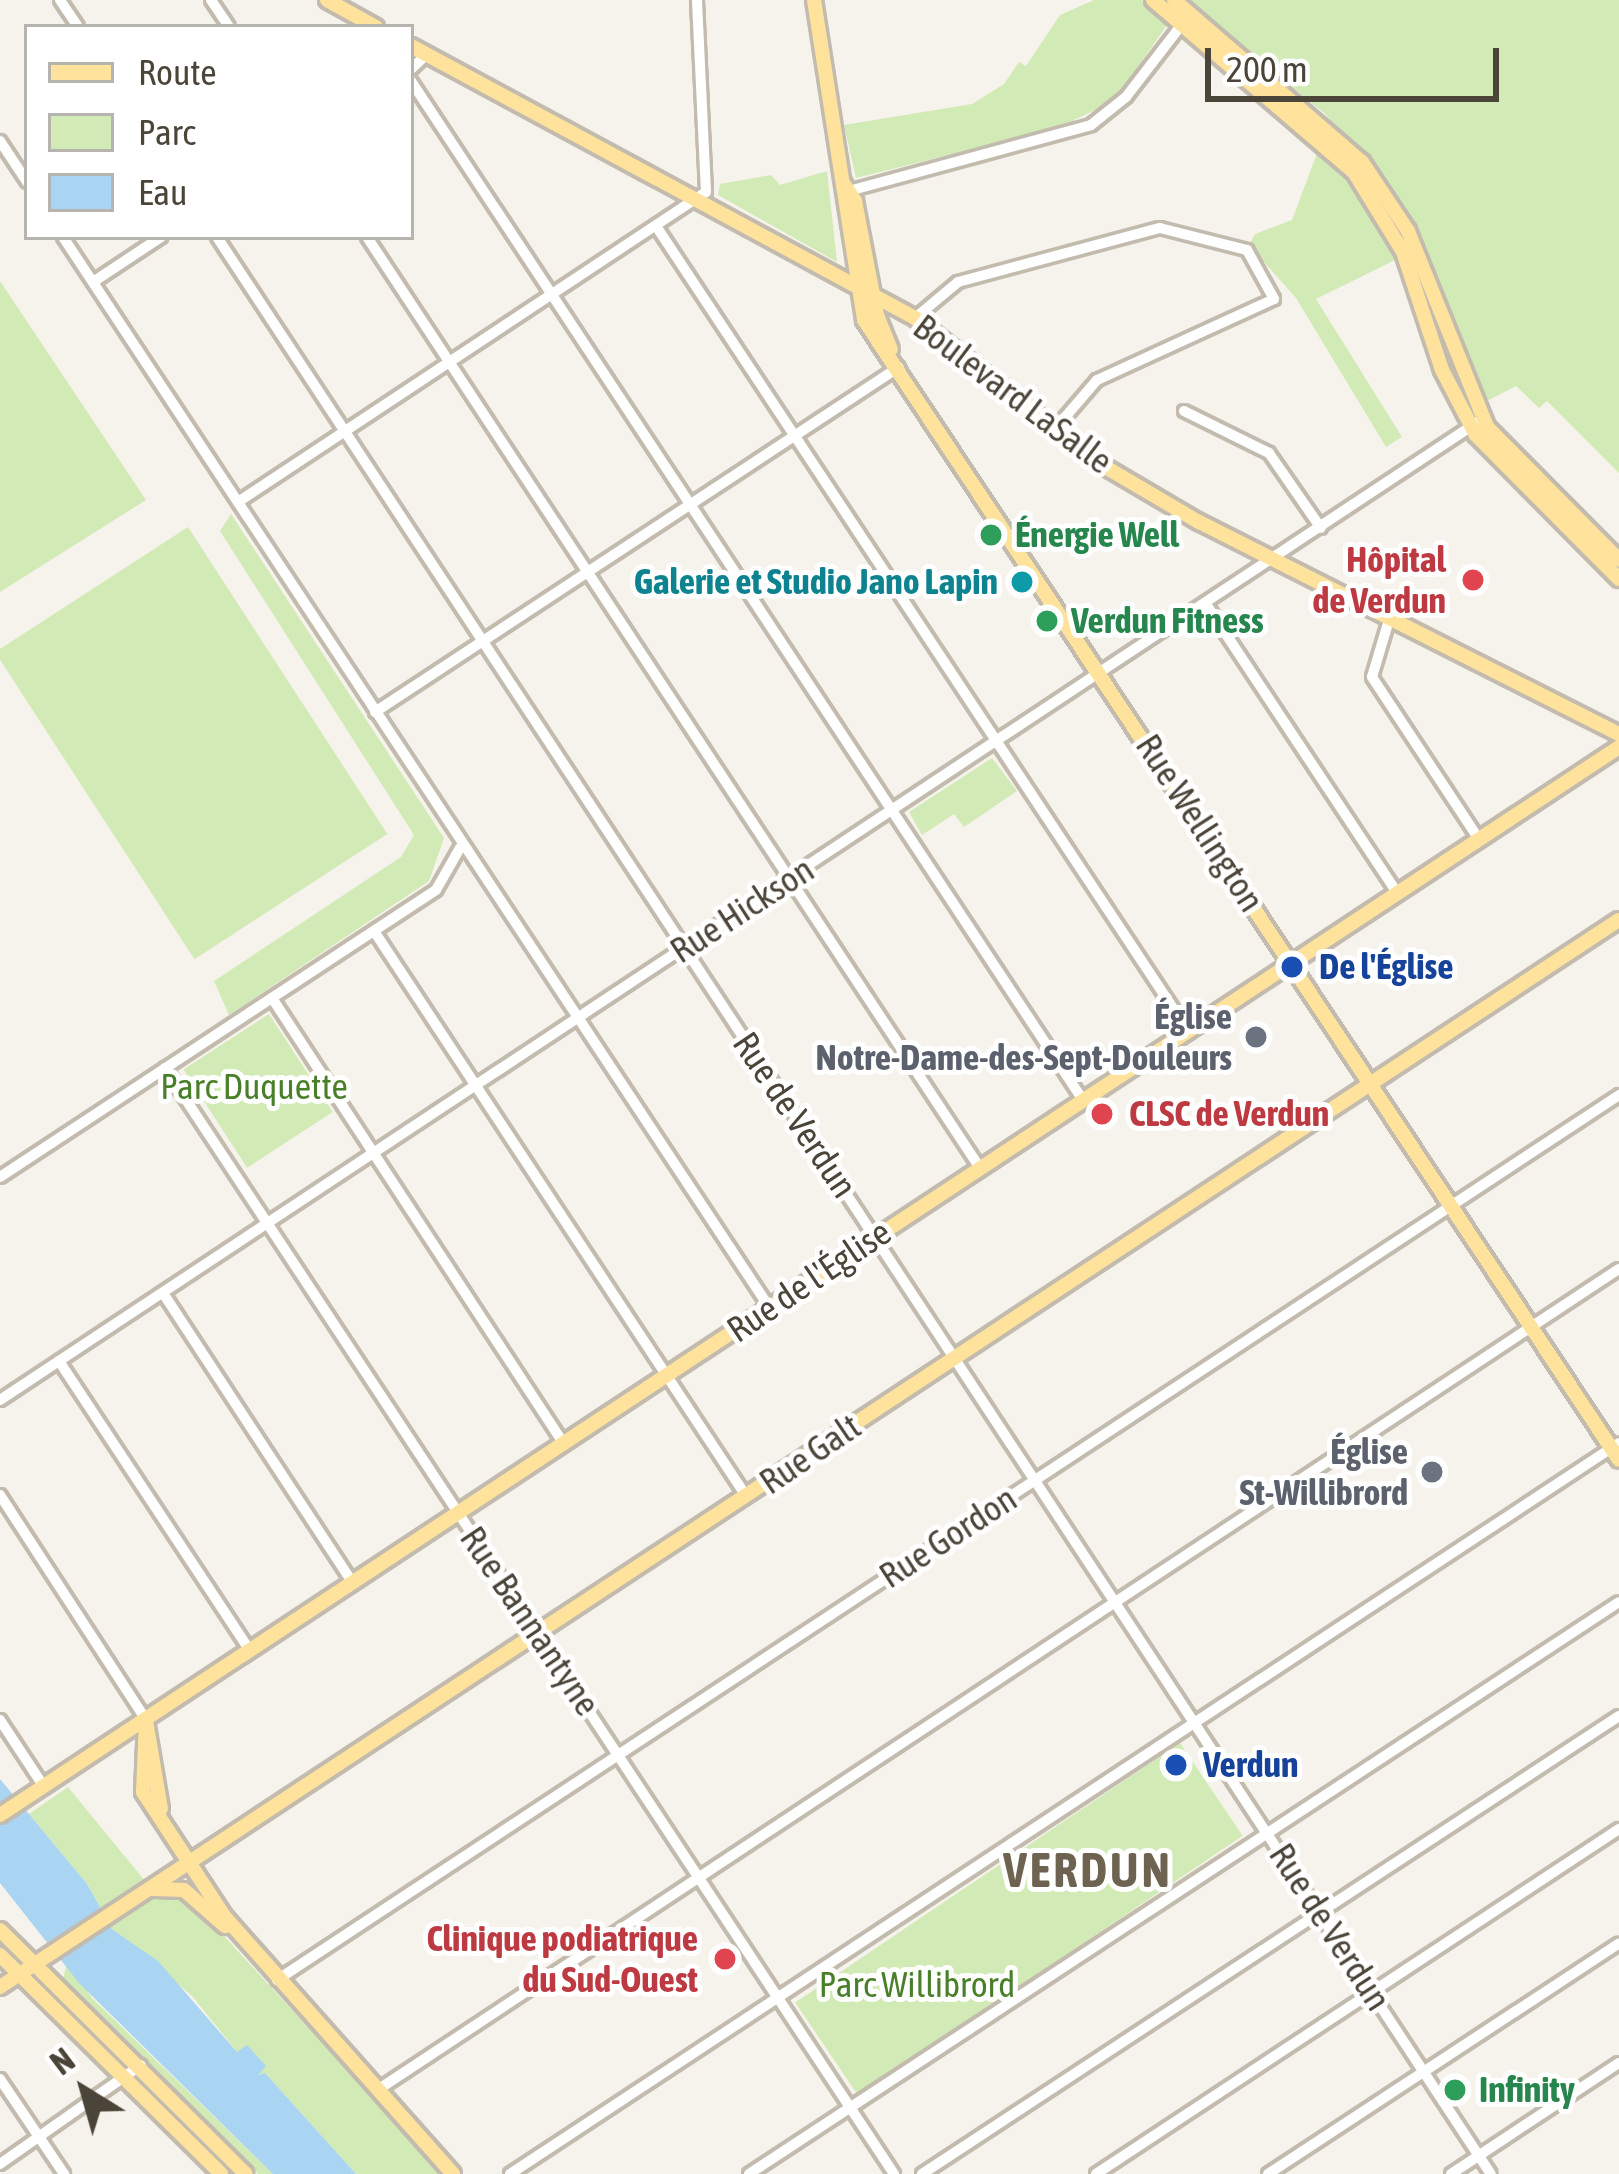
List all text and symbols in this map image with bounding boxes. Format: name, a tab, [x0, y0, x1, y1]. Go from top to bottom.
legend	[24, 24, 414, 240]
scale bar	[1211, 24, 1505, 98]
text: 200 m	[1226, 48, 1308, 90]
text: Route	[138, 51, 217, 93]
text: Parc	[138, 111, 196, 153]
text: Eau	[138, 171, 187, 213]
street label: Boulevard LaSalle	[905, 305, 1121, 483]
place label: Énergie Well	[1015, 513, 1179, 557]
marker: Énergie Well	[978, 522, 1004, 548]
place label: Hôpital de Verdun	[1312, 537, 1446, 622]
place label: Galerie et Studio Jano Lapin	[634, 560, 998, 604]
marker: Hôpital de Verdun	[1457, 564, 1489, 596]
marker: Galerie et Studio Jano Lapin	[1009, 569, 1035, 595]
place label: Verdun Fitness	[1071, 599, 1264, 643]
marker: Verdun Fitness	[1034, 608, 1060, 634]
street label: Rue Wellington	[1127, 726, 1273, 920]
street label: Rue Hickson	[662, 848, 822, 972]
place label: De l'Église	[1319, 945, 1454, 989]
marker: De l'Église	[1276, 951, 1308, 983]
place label: Église Notre-Dame-des-Sept-Douleurs	[816, 994, 1232, 1079]
street label: Rue de Verdun	[724, 1024, 866, 1206]
marker: Église Notre-Dame-des-Sept-Douleurs	[1243, 1024, 1269, 1050]
park label: Parc Duquette	[160, 1065, 348, 1109]
place label: CLSC de Verdun	[1129, 1092, 1329, 1136]
marker: CLSC de Verdun	[1086, 1098, 1118, 1130]
street label: Rue de l'Église	[719, 1210, 899, 1352]
street label: Rue Galt	[751, 1405, 869, 1503]
place label: Église St-Willibrord	[1239, 1429, 1408, 1514]
marker: Église St-Willibrord	[1419, 1459, 1445, 1485]
street label: Rue Gordon	[871, 1477, 1025, 1597]
street label: Rue Bannantyne	[451, 1518, 609, 1724]
place label: Verdun	[1203, 1743, 1298, 1787]
marker: Verdun	[1160, 1749, 1192, 1781]
street label: Rue de Verdun	[1260, 1835, 1400, 2019]
district label: VERDUN	[1003, 1841, 1173, 1899]
place label: Clinique podiatrique du Sud-Ouest	[426, 1916, 698, 2001]
marker: Clinique podiatrique du Sud-Ouest	[709, 1943, 741, 1975]
park label: Parc Willibrord	[819, 1963, 1015, 2007]
north arrow	[24, 2030, 144, 2150]
text: N	[43, 2040, 82, 2082]
place label: Infinity	[1479, 2068, 1575, 2112]
marker: Infinity	[1442, 2077, 1468, 2103]

